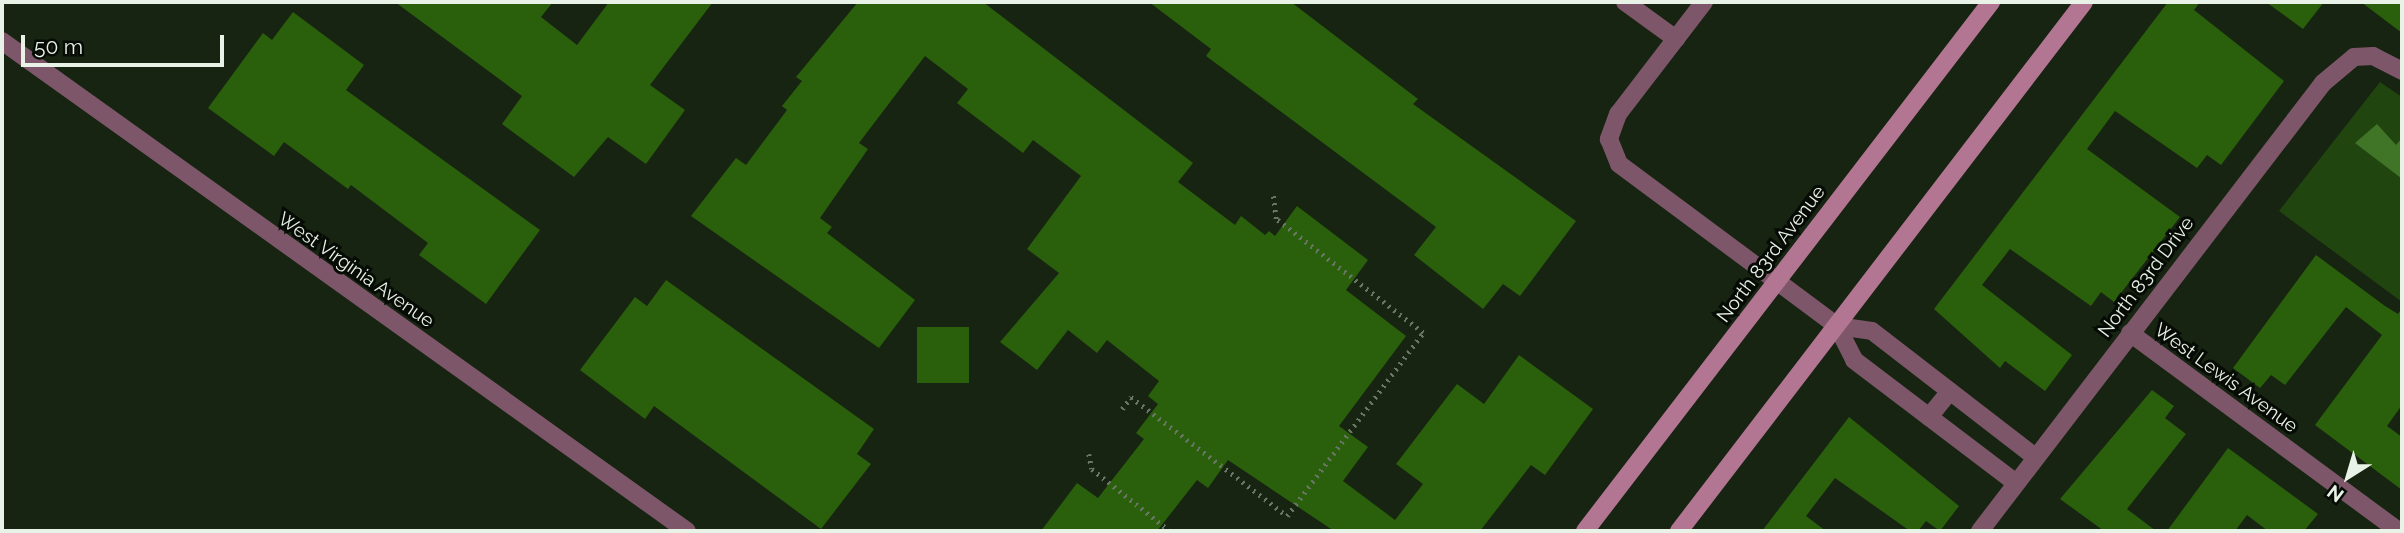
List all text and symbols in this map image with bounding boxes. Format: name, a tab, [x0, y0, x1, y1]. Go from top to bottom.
scale bar	[24, 21, 228, 65]
text: 50 m	[34, 34, 83, 59]
street label: North 83rd Avenue	[1712, 181, 1830, 327]
street label: West Virginia Avenue	[273, 207, 439, 333]
street label: North 83rd Drive	[2093, 212, 2199, 342]
street label: West Lewis Avenue	[2150, 318, 2302, 438]
north arrow	[2313, 442, 2383, 512]
text: N	[2323, 481, 2348, 507]

